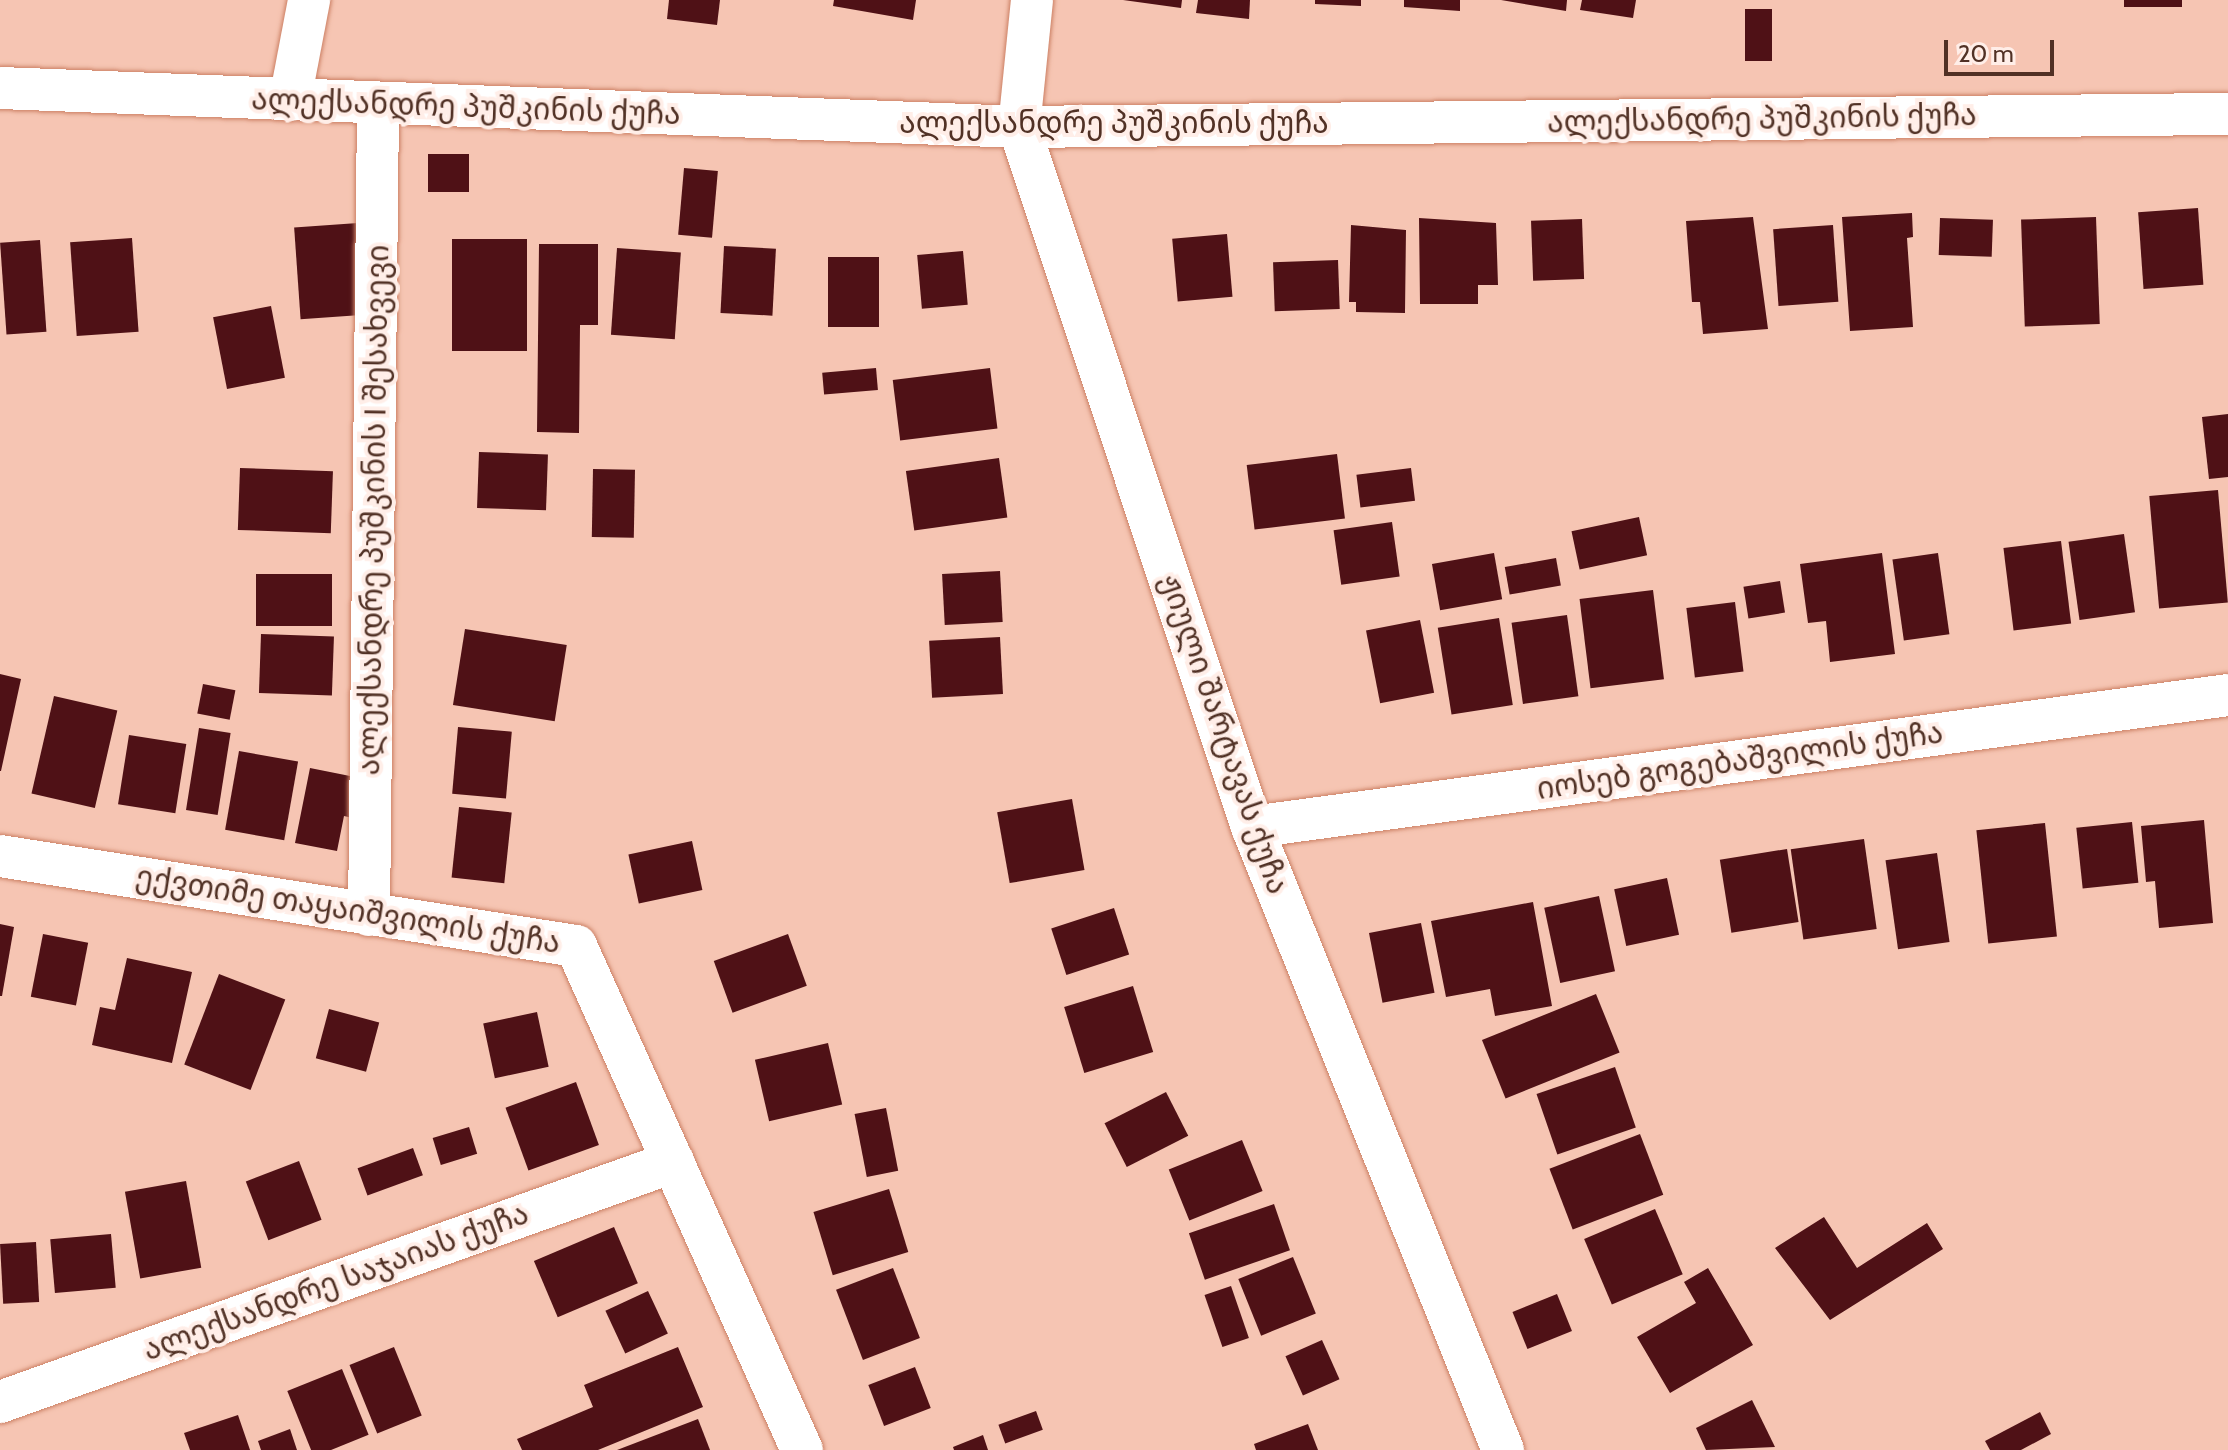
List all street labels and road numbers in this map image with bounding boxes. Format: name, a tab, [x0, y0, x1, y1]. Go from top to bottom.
street label: ალექსანდრე პუშკინის ქუჩა	[251, 82, 681, 132]
street label: ალექსანდრე პუშკინის ქუჩა	[1547, 97, 1977, 141]
street label: ალექსანდრე პუშკინის ქუჩა	[899, 105, 1329, 141]
street label: ალექსანდრე პუშკინის I შესახვევი	[351, 244, 397, 776]
street label: ჟიული შარტავას ქუჩა	[1152, 569, 1296, 899]
street label: იოსებ გოგებაშვილის ქუჩა	[1535, 715, 1945, 807]
street label: ექვთიმე თაყაიშვილის ქუჩა	[133, 859, 563, 961]
street label: ალექსანდრე საჯაიას ქუჩა	[138, 1195, 534, 1369]

